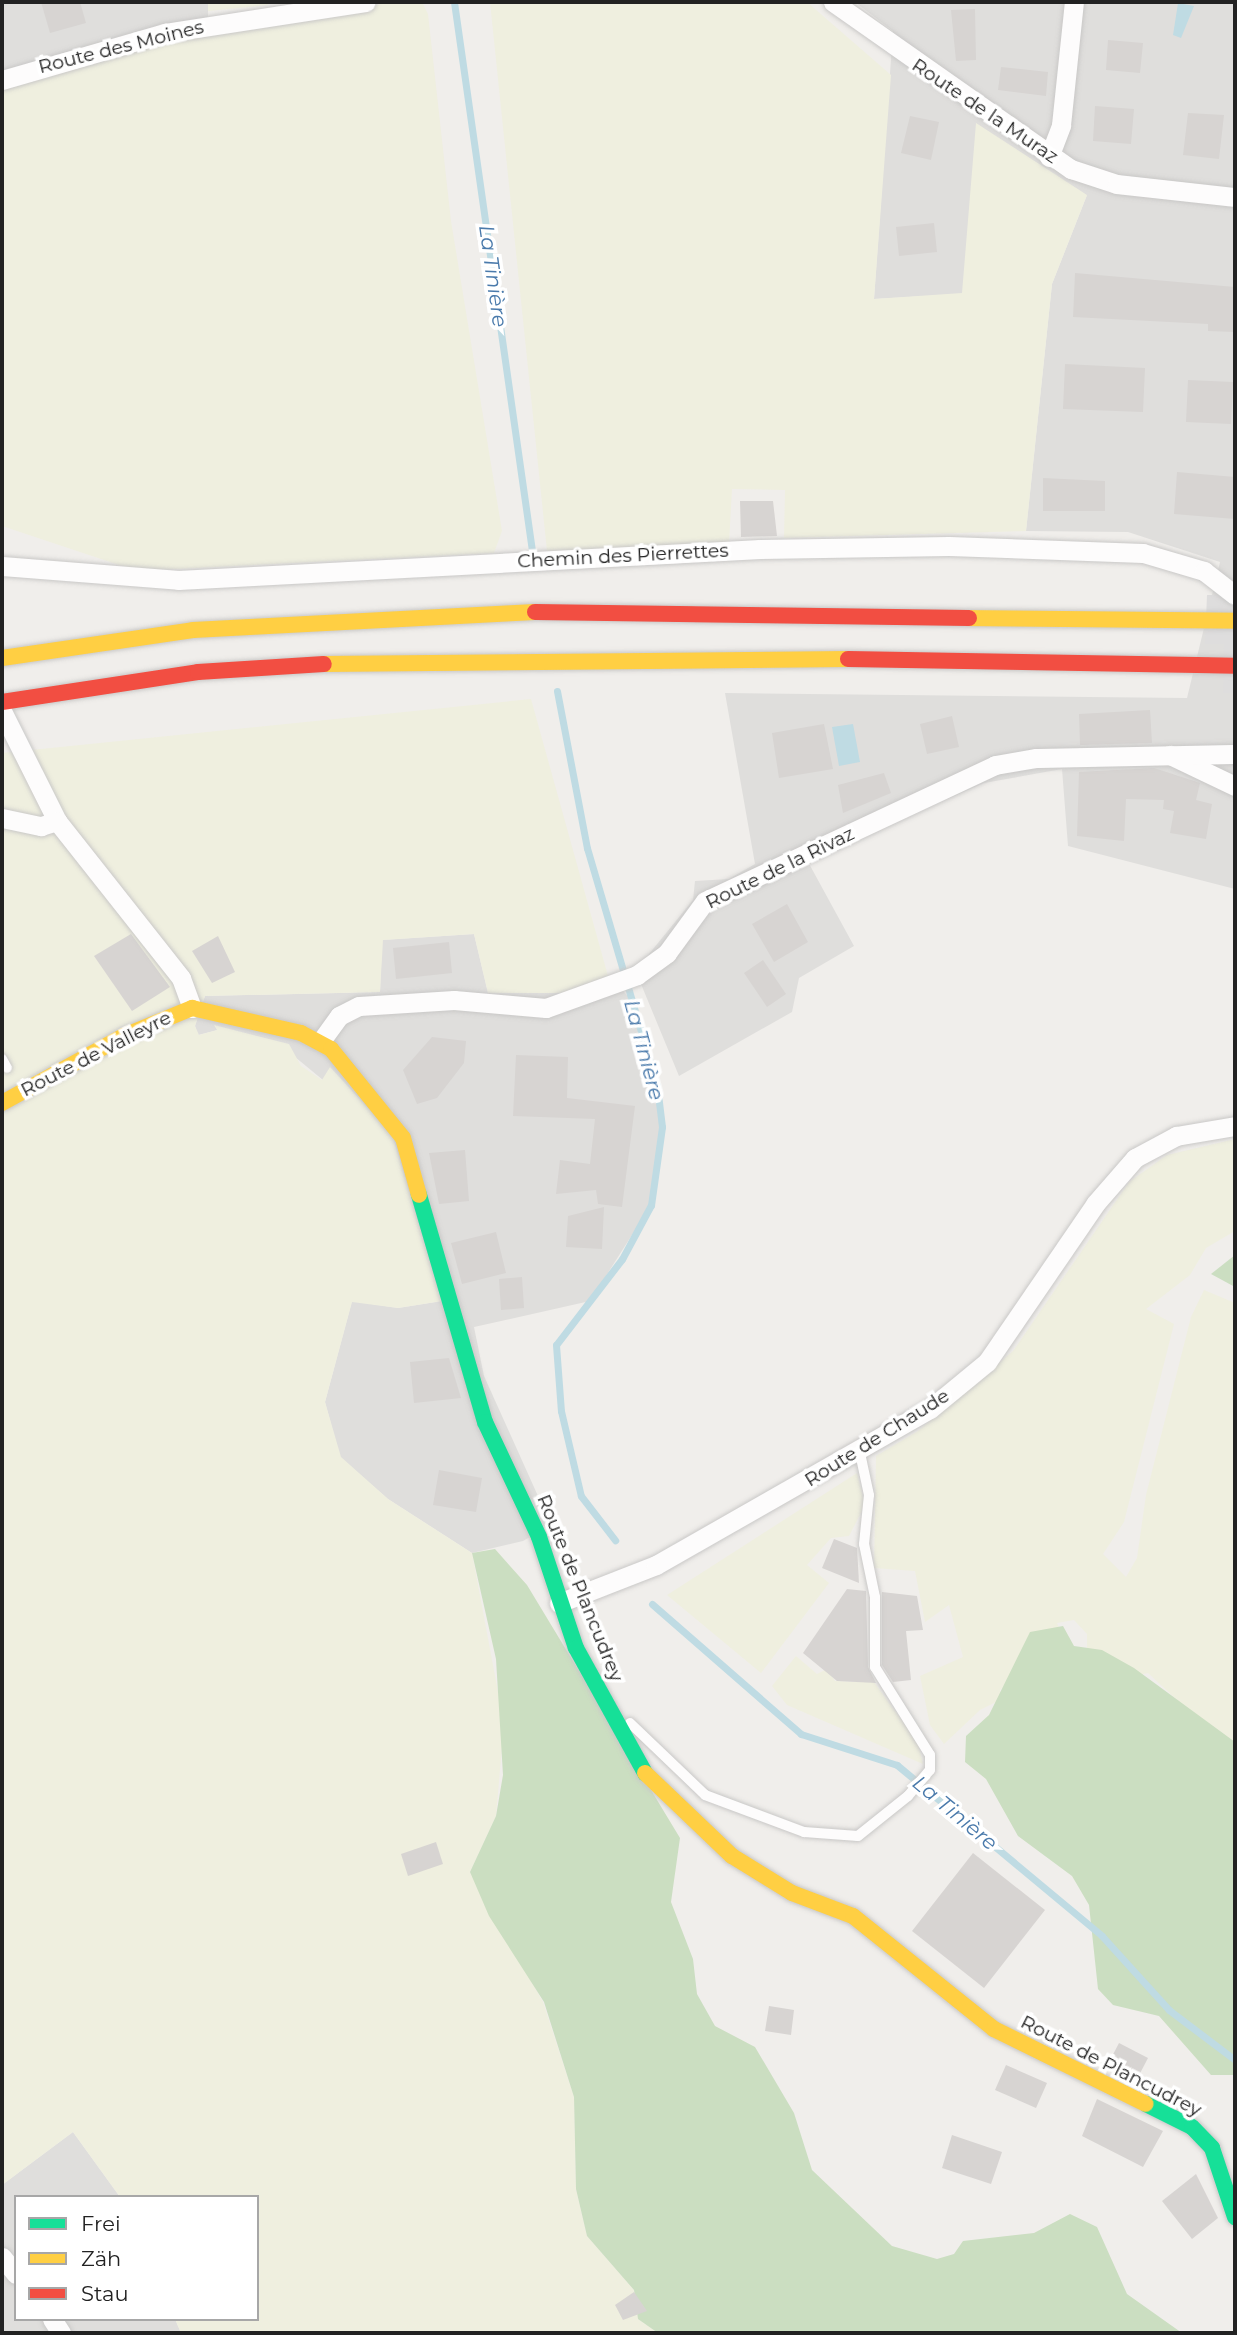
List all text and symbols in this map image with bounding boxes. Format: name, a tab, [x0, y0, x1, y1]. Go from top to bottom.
street label: Route des Moines	[36, 15, 206, 79]
street label: Route de la Muraz	[908, 54, 1062, 168]
water label: La Tinière	[473, 223, 513, 329]
street label: Chemin des Pierrettes	[517, 539, 729, 573]
street label: Route de la Rivaz	[702, 822, 858, 914]
water label: La Tinière	[618, 997, 670, 1103]
street label: Route de Valleyre	[17, 1006, 175, 1102]
street label: Route de Chaude	[800, 1384, 954, 1492]
street label: Route de Plancudrey	[532, 1491, 628, 1685]
water label: La Tinière	[907, 1770, 1003, 1856]
street label: Route de Plancudrey	[1017, 2011, 1205, 2121]
legend	[14, 2195, 259, 2321]
text: Frei	[81, 2211, 121, 2236]
text: Zäh	[81, 2246, 121, 2271]
text: Stau	[81, 2281, 129, 2306]

